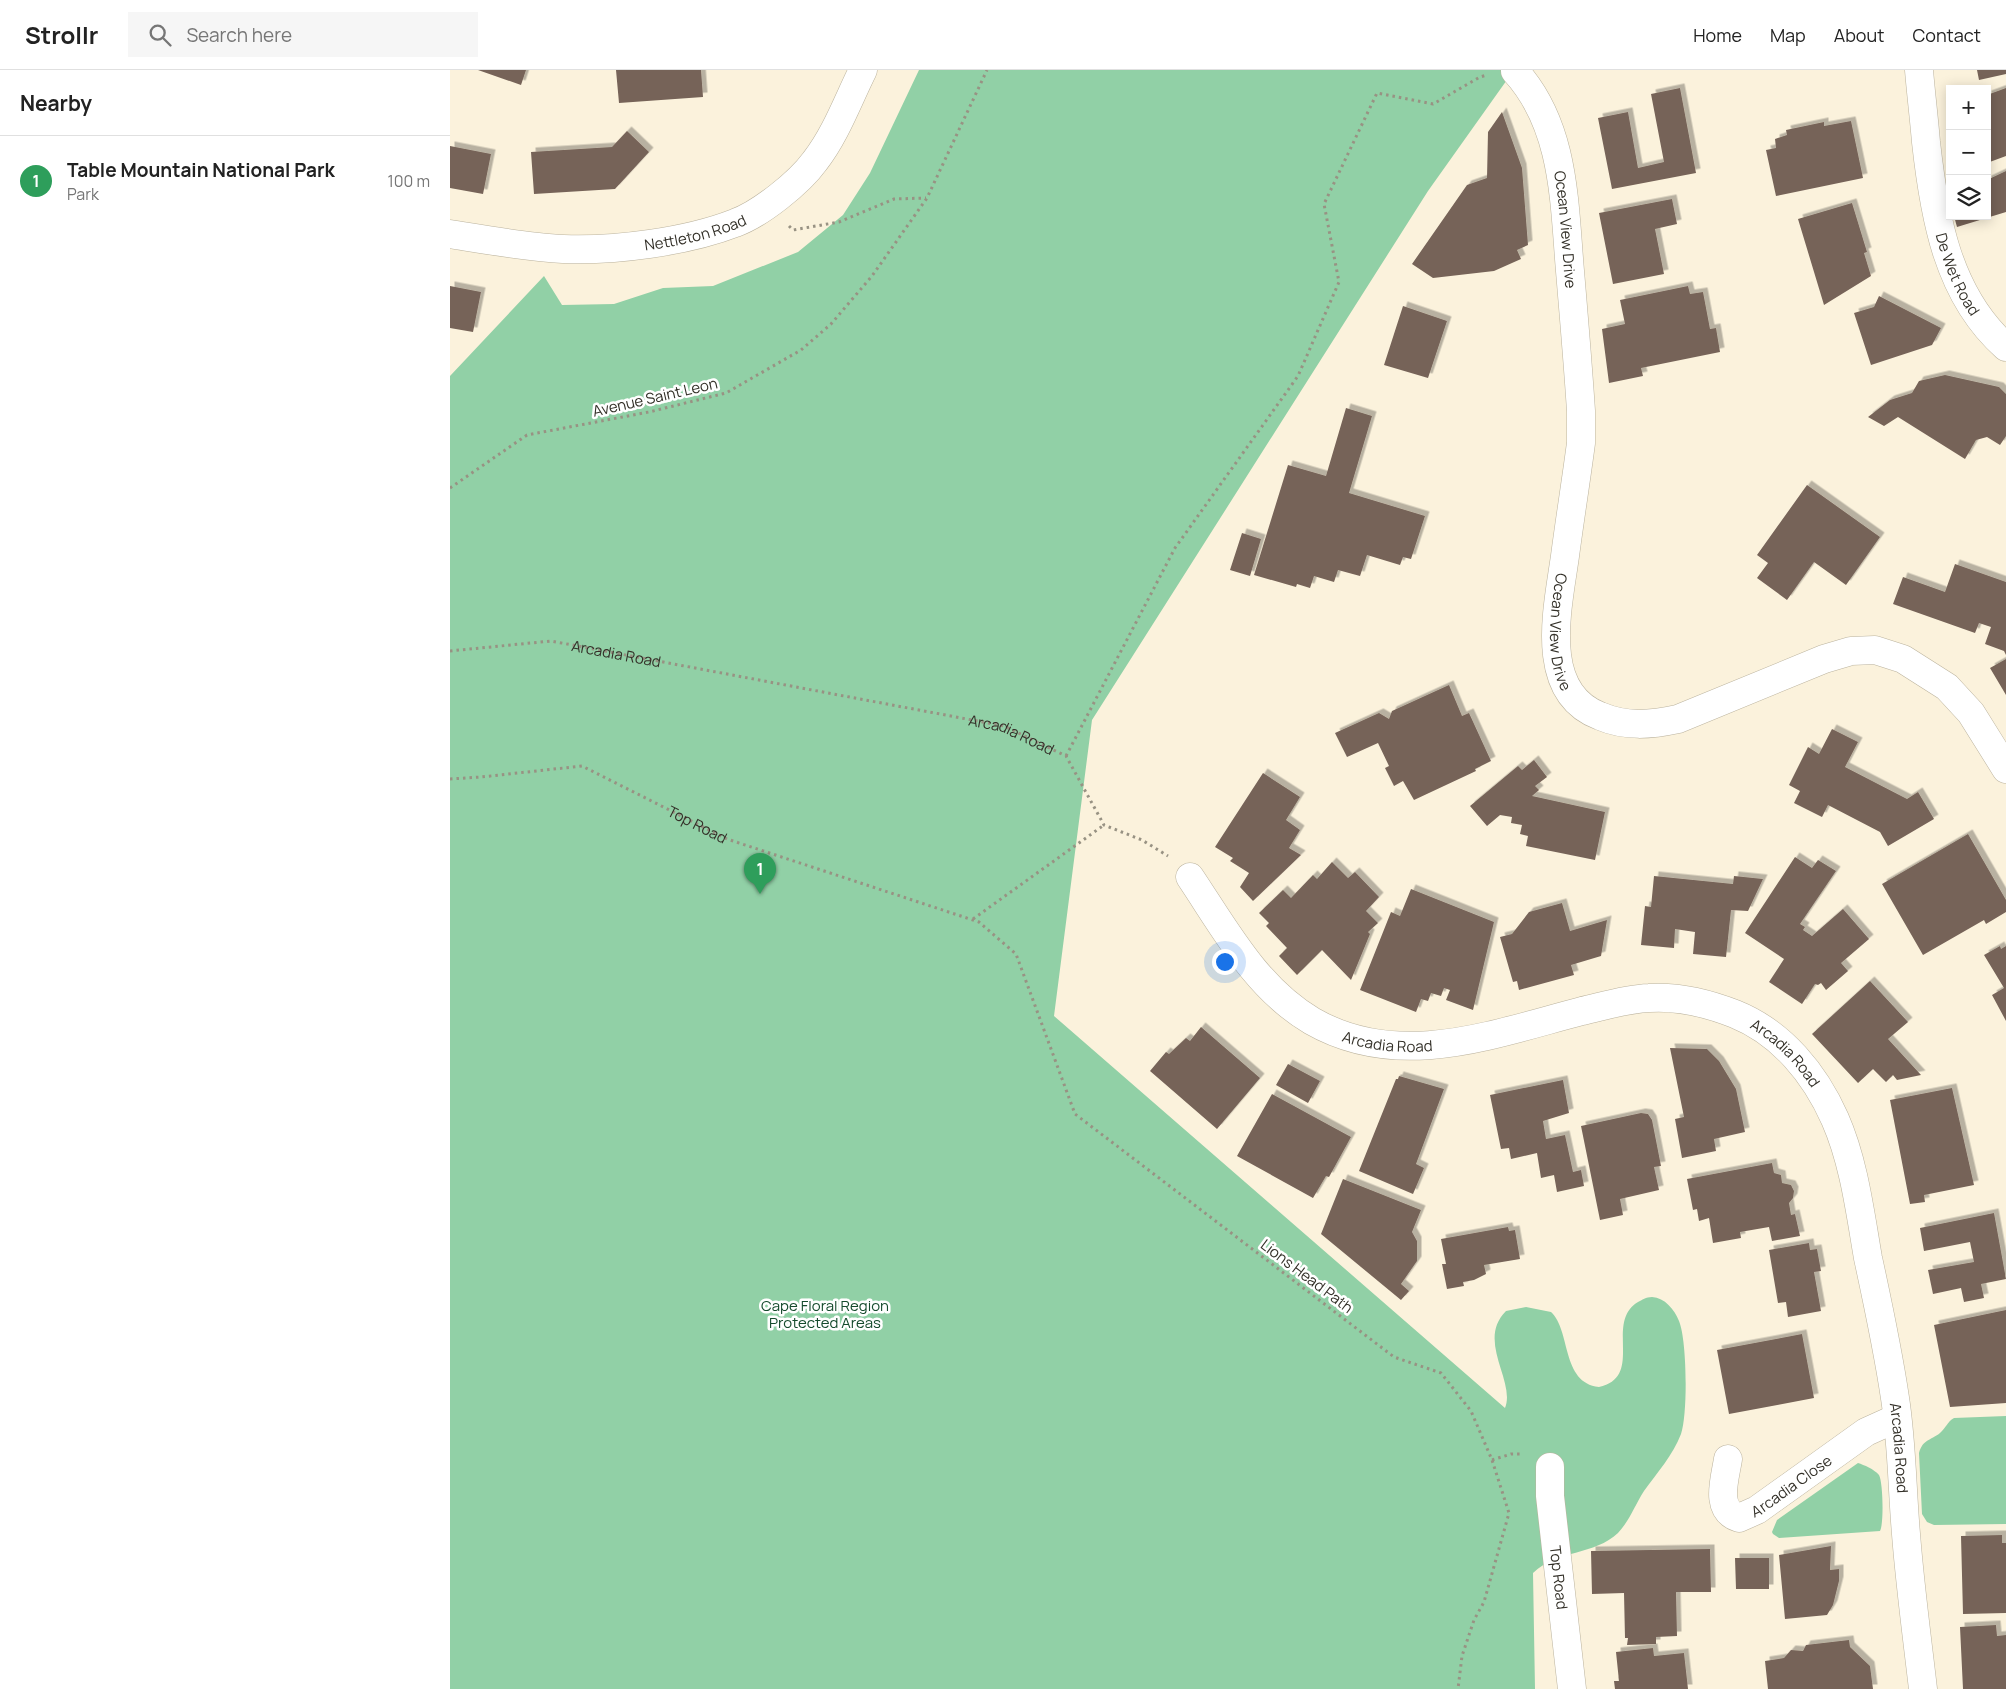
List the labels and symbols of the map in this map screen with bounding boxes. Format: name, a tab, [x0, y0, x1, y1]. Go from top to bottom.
street label: Ocean View Drive	[1550, 169, 1582, 289]
street label: Nettleton Road	[643, 209, 750, 255]
street label: De Wet Road	[1931, 230, 1985, 320]
street label: Avenue Saint Leon	[590, 372, 720, 422]
street label: Ocean View Drive	[1545, 572, 1577, 694]
street label: Arcadia Road	[570, 635, 663, 672]
street label: Arcadia Road	[967, 709, 1058, 759]
street label: Top Road	[664, 800, 731, 848]
pin: 1	[744, 853, 776, 894]
your location	[1212, 949, 1238, 975]
street label: Arcadia Road	[1747, 1013, 1826, 1091]
street label: Arcadia Road	[1340, 1025, 1433, 1056]
street label: Lions Head Path	[1256, 1234, 1358, 1318]
park label: Cape Floral Region Protected Areas	[761, 1295, 889, 1333]
street label: Arcadia Road	[1885, 1401, 1914, 1494]
street label: Arcadia Close	[1748, 1449, 1836, 1522]
street label: Top Road	[1545, 1544, 1573, 1611]

